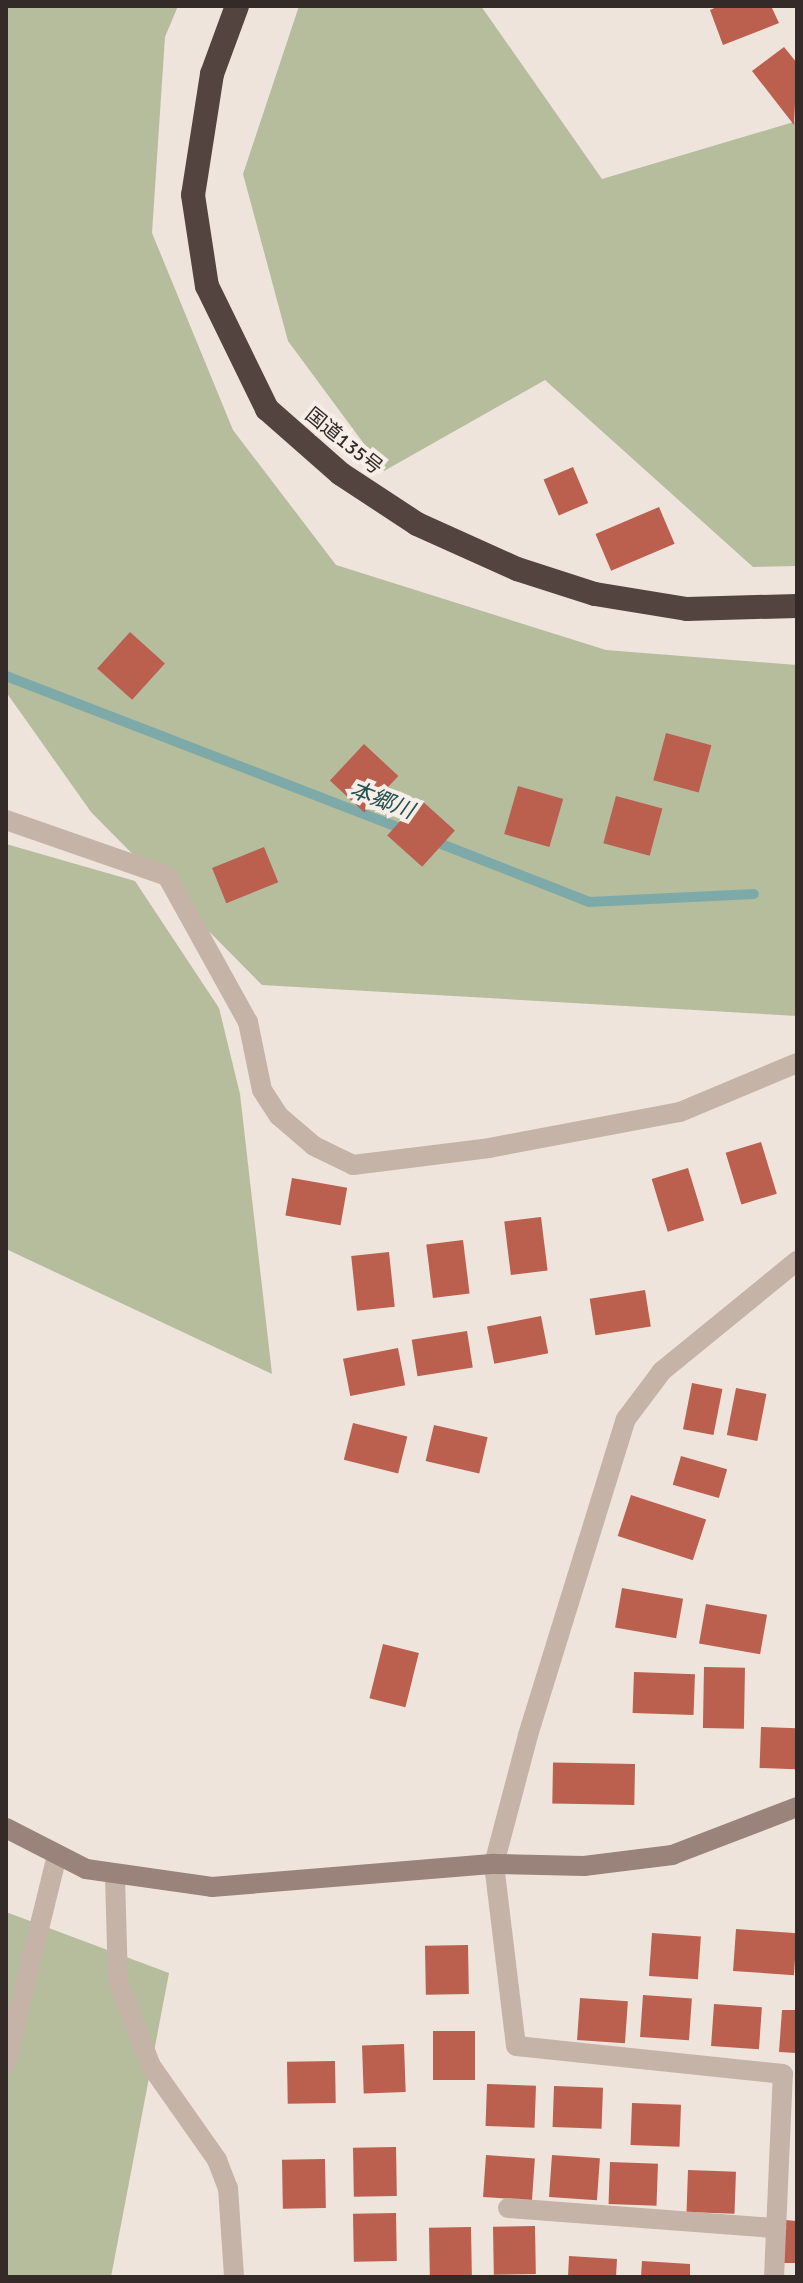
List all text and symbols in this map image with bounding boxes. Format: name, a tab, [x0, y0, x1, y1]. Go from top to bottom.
street label: 国道135号	[301, 403, 387, 479]
water label: 本郷川	[346, 776, 418, 824]

